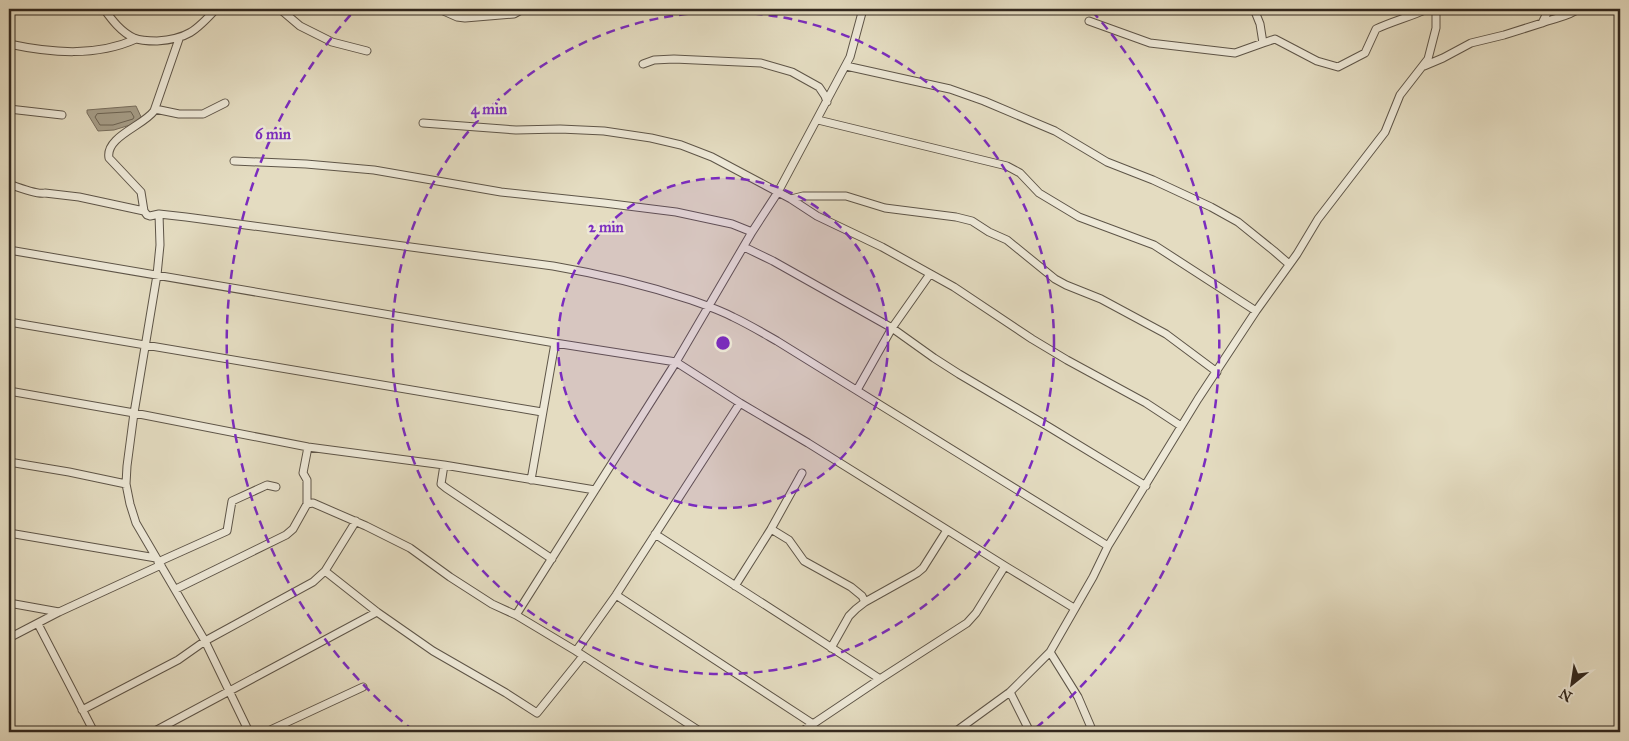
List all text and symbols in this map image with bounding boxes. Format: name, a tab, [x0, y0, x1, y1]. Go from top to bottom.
text: 4 min	[471, 100, 508, 119]
text: 6 min	[255, 125, 292, 143]
text: 2 min	[588, 218, 625, 236]
centre of rings	[714, 334, 732, 352]
north arrow	[1546, 658, 1596, 708]
text: N	[1556, 684, 1575, 705]

